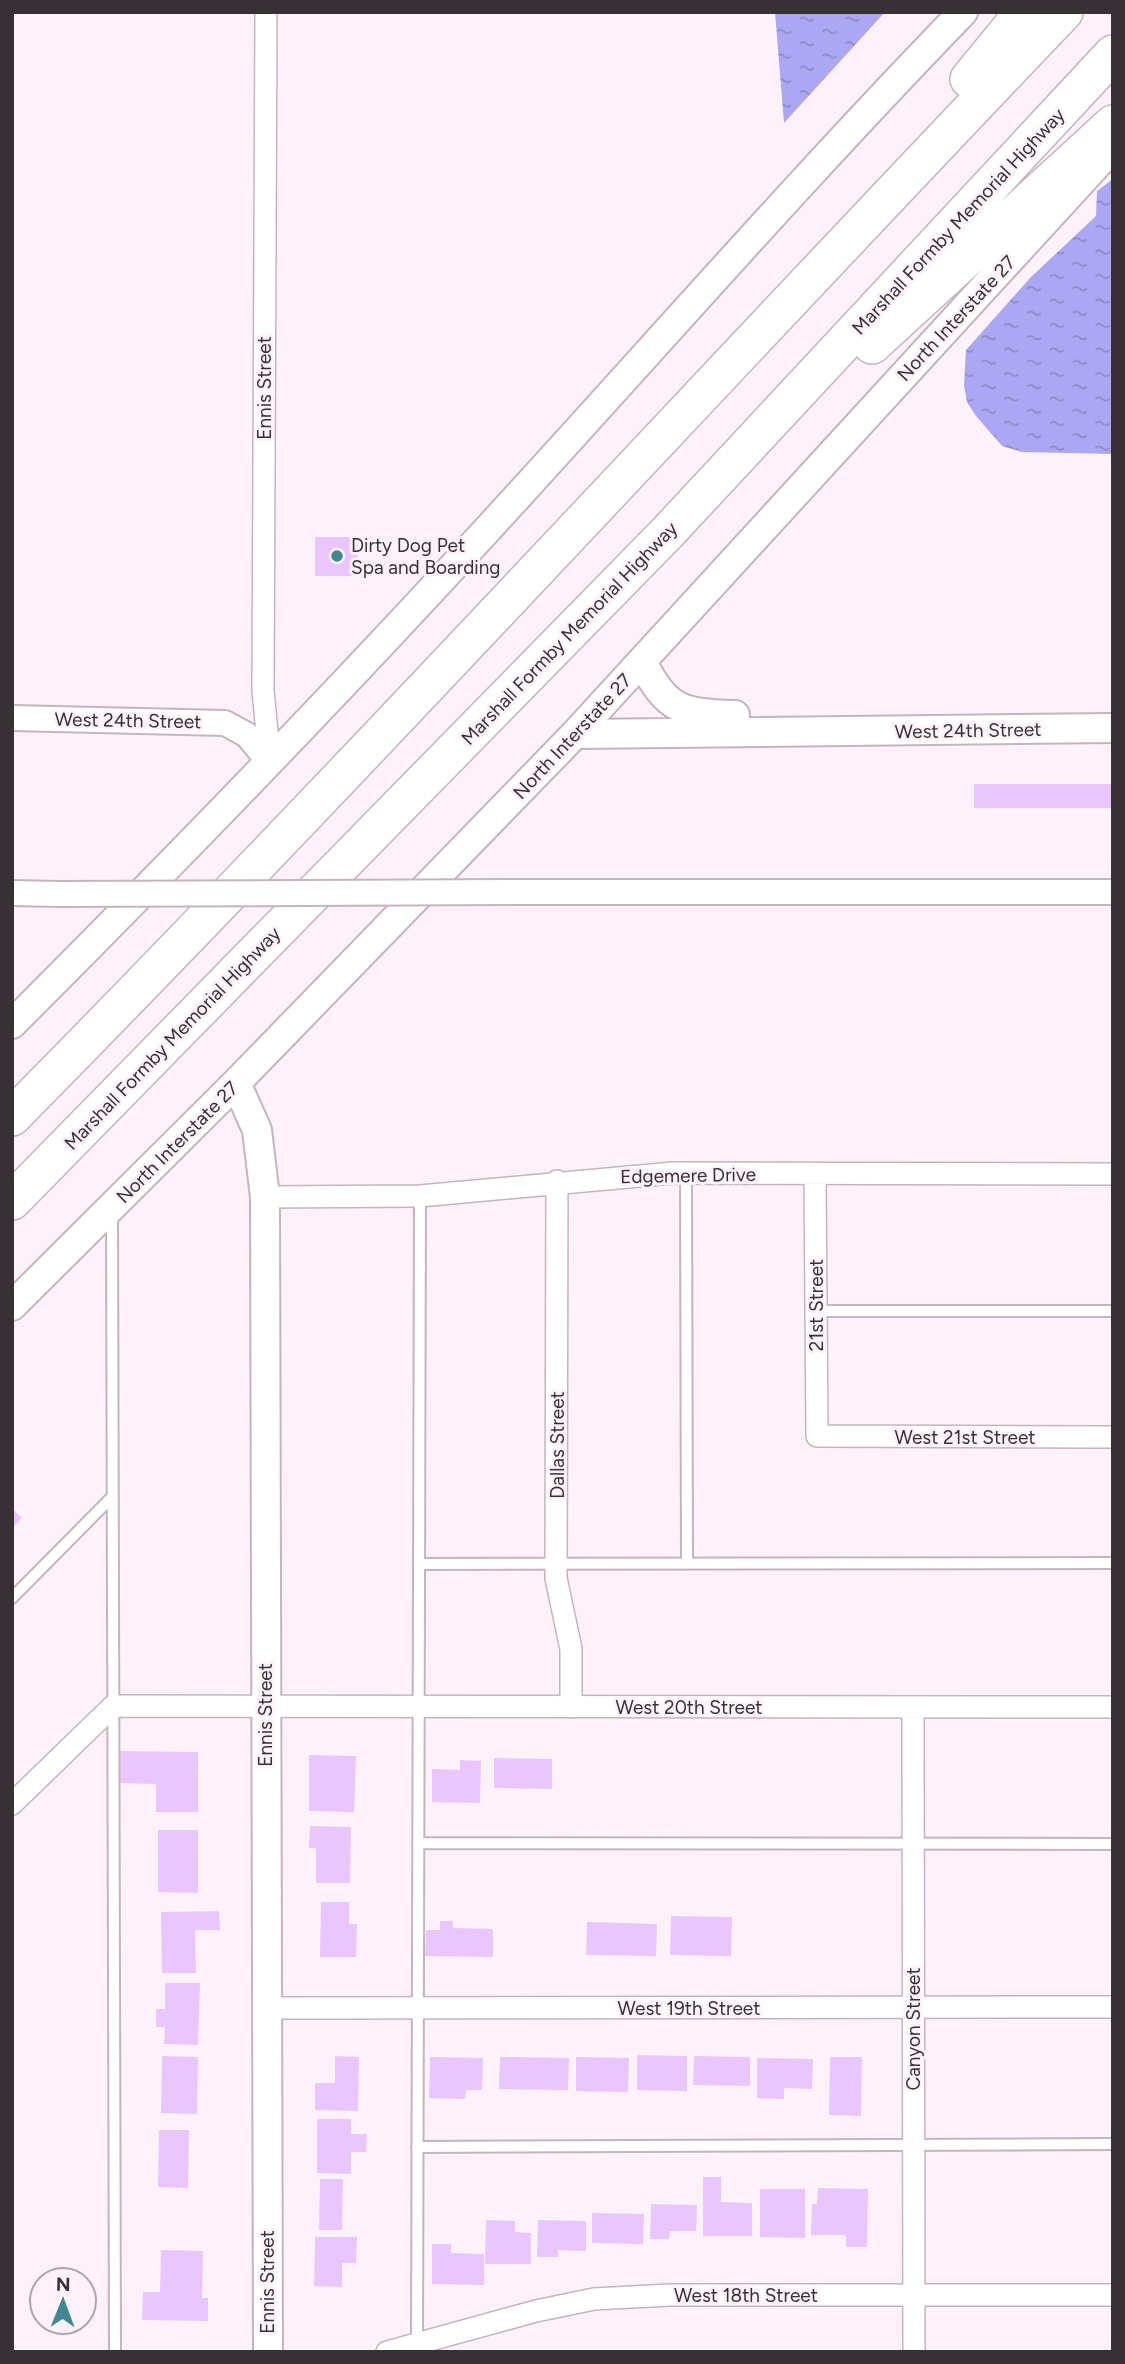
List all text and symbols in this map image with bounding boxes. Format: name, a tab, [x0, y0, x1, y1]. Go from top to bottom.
street label: Marshall Formby Memorial Highway	[847, 103, 1070, 339]
street label: North Interstate 27	[892, 251, 1020, 386]
street label: Ennis Street	[253, 336, 276, 440]
street label: Marshall Formby Memorial Highway	[456, 517, 682, 750]
place label: Dirty Dog Pet Spa and Boarding	[351, 534, 500, 579]
marker: Dirty Dog Pet Spa and Boarding	[329, 548, 345, 564]
street label: North Interstate 27	[508, 669, 636, 804]
street label: West 24th Street	[54, 708, 202, 733]
street label: West 24th Street	[894, 718, 1042, 743]
street label: Marshall Formby Memorial Highway	[59, 922, 285, 1155]
street label: North Interstate 27	[112, 1077, 243, 1208]
street label: Edgemere Drive	[620, 1163, 756, 1188]
street label: 21st Street	[805, 1259, 828, 1351]
street label: Dallas Street	[546, 1391, 569, 1499]
street label: West 21st Street	[895, 1426, 1035, 1449]
street label: Ennis Street	[254, 1663, 277, 1767]
street label: West 20th Street	[615, 1696, 763, 1719]
street label: Canyon Street	[902, 1967, 925, 2091]
street label: West 19th Street	[618, 1997, 760, 2020]
street label: Ennis Street	[256, 2230, 279, 2334]
north arrow	[28, 2266, 98, 2336]
text: N	[56, 2273, 71, 2296]
street label: West 18th Street	[674, 2284, 818, 2307]

